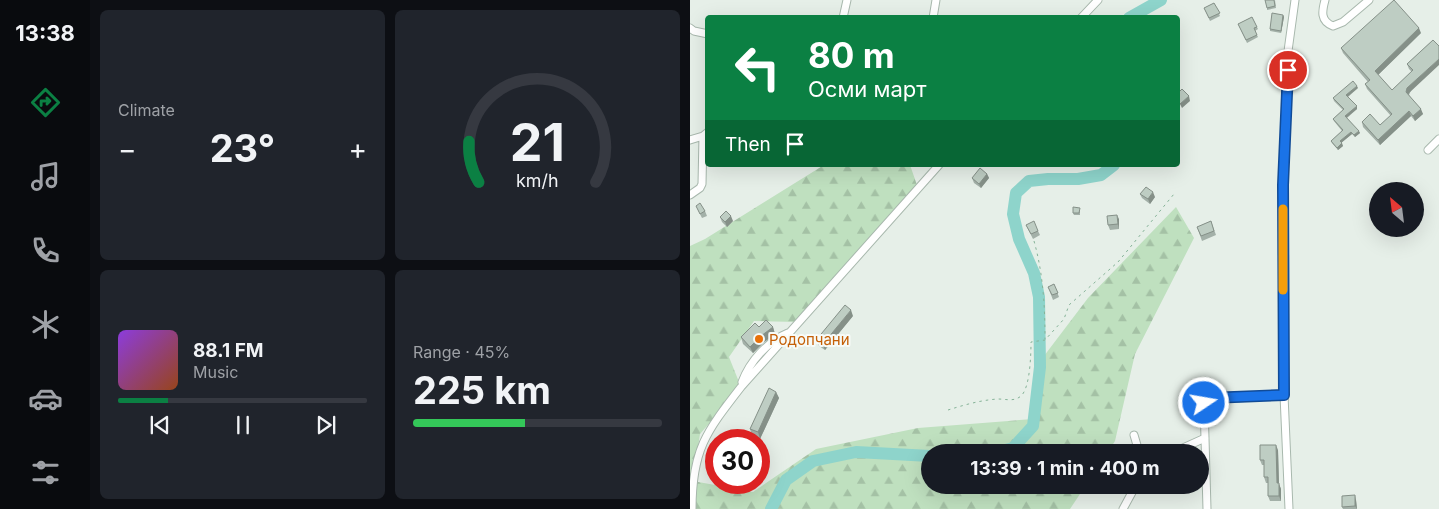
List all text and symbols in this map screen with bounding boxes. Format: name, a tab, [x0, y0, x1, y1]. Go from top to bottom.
text: 13:38	[15, 20, 75, 46]
text: 80 m	[808, 34, 895, 76]
icon: left	[725, 35, 790, 100]
pin	[1267, 49, 1309, 91]
icon: arrive	[1274, 56, 1302, 84]
text: Осми март	[808, 76, 927, 102]
icon: directions	[28, 85, 63, 120]
text: Climate	[118, 100, 175, 120]
text: 21	[510, 111, 565, 174]
text: 23°	[210, 125, 275, 171]
icon: arrive	[781, 130, 809, 158]
text: −	[118, 132, 137, 166]
text: +	[348, 132, 367, 166]
text: Then	[725, 133, 771, 156]
icon: music	[28, 159, 63, 194]
text: km/h	[516, 170, 559, 191]
north arrow	[1369, 182, 1424, 238]
map controls	[1369, 182, 1424, 237]
icon: phone	[28, 233, 63, 268]
icon: climate	[28, 307, 63, 342]
place label: Родопчани	[769, 330, 850, 349]
marker: Родопчани	[753, 333, 765, 345]
text: 88.1 FM	[193, 339, 264, 362]
text: Range · 45%	[413, 342, 510, 362]
text: Music	[193, 362, 238, 382]
text: 225 km	[413, 367, 551, 413]
position arrow	[1177, 376, 1229, 428]
icon: car	[28, 381, 63, 416]
icon: previous	[146, 411, 174, 439]
icon: pause	[229, 411, 257, 439]
icon: next	[312, 411, 340, 439]
speed limit sign: 30	[705, 429, 770, 494]
icon: filters	[28, 455, 63, 490]
text: 13:39 · 1 min · 400 m	[970, 457, 1160, 480]

